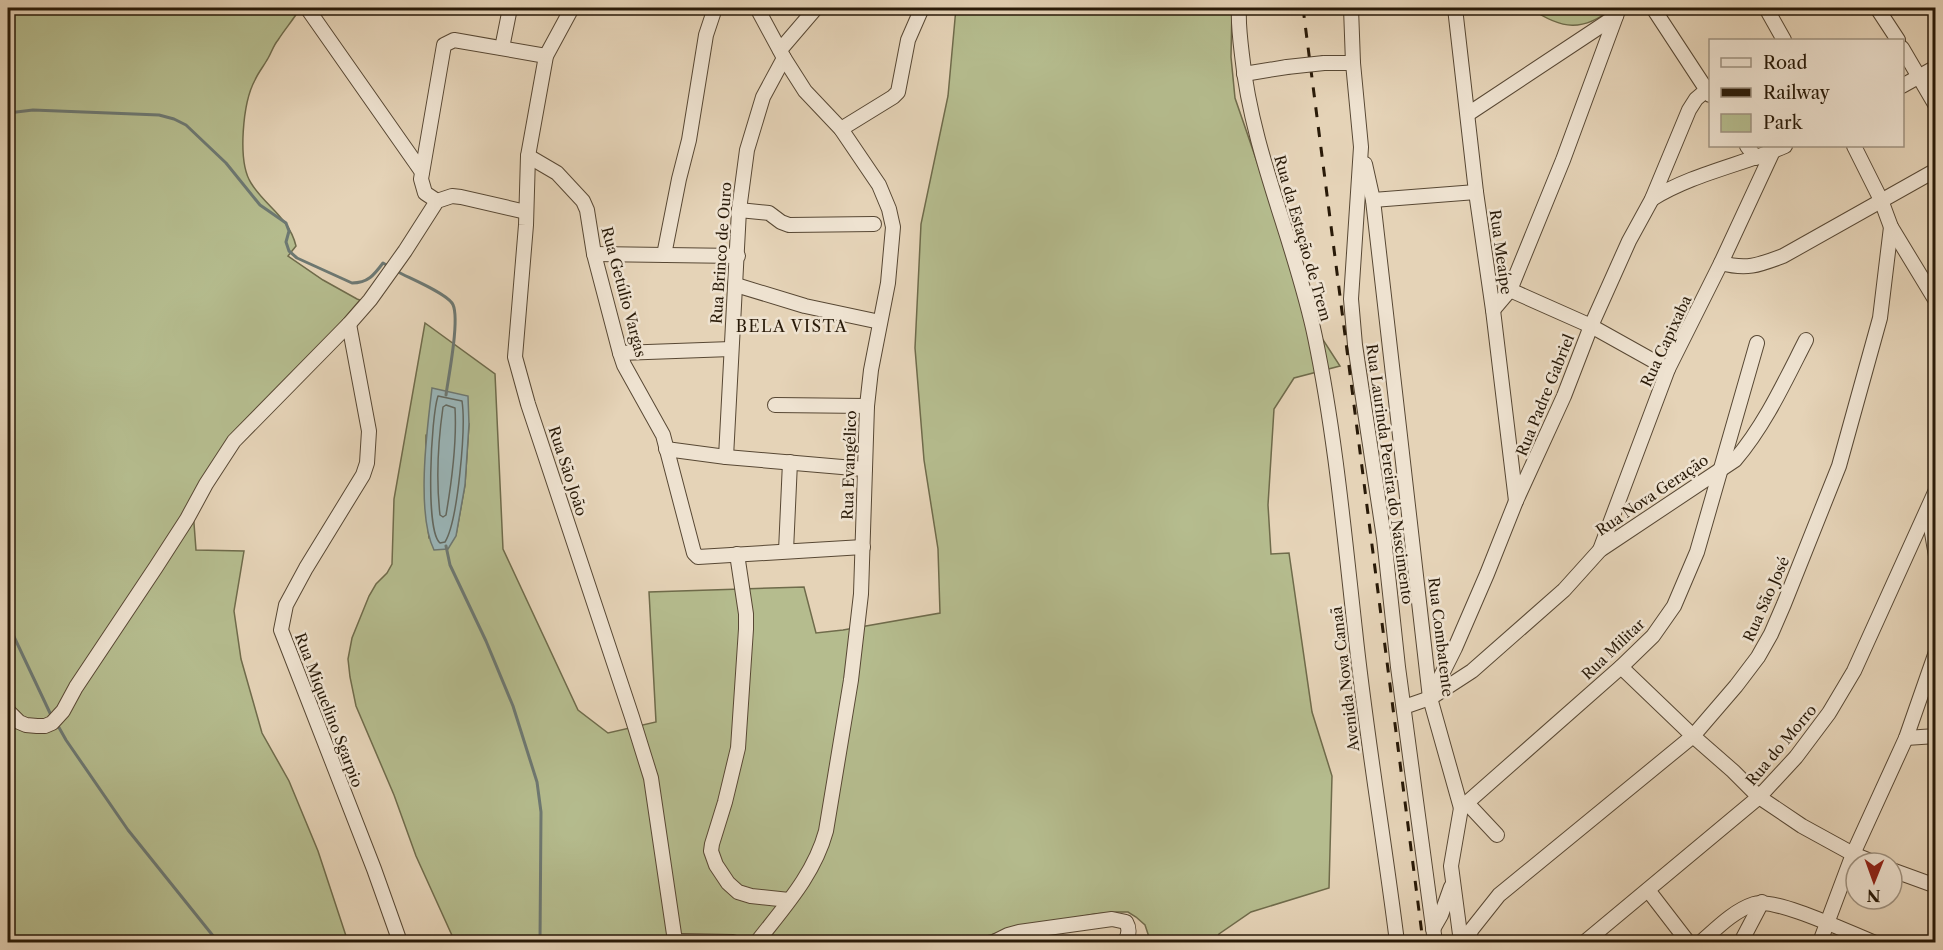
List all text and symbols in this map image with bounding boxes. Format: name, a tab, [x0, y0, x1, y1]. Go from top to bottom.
legend	[1709, 39, 1904, 147]
text: Road	[1763, 52, 1808, 74]
text: Railway	[1763, 82, 1831, 104]
text: Park	[1763, 112, 1804, 134]
street label: Rua da Estação de Trem	[1270, 153, 1336, 323]
street label: Rua Brinco de Ouro	[707, 181, 735, 325]
street label: Rua Meaípe	[1486, 208, 1516, 296]
street label: Rua Getúlio Vargas	[597, 225, 651, 359]
street label: Rua Capixaba	[1637, 292, 1696, 390]
district label: BELA VISTA	[736, 316, 848, 336]
street label: Rua Padre Gabriel	[1512, 331, 1578, 459]
street label: Rua Laurinda Pereira do Nascimento	[1362, 343, 1418, 605]
street label: Rua Evangélico	[838, 410, 860, 520]
street label: Rua São João	[545, 424, 591, 518]
street label: Rua Nova Geração	[1592, 450, 1712, 540]
street label: Rua São José	[1739, 553, 1793, 645]
street label: Rua Combatente	[1424, 576, 1458, 698]
street label: Avenida Nova Canaã	[1327, 605, 1363, 754]
street label: Rua Militar	[1578, 614, 1649, 684]
street label: Rua Miquelino Sgarpio	[291, 630, 367, 790]
street label: Rua do Morro	[1742, 701, 1820, 789]
north arrow	[1844, 851, 1904, 911]
text: N	[1867, 886, 1881, 906]

